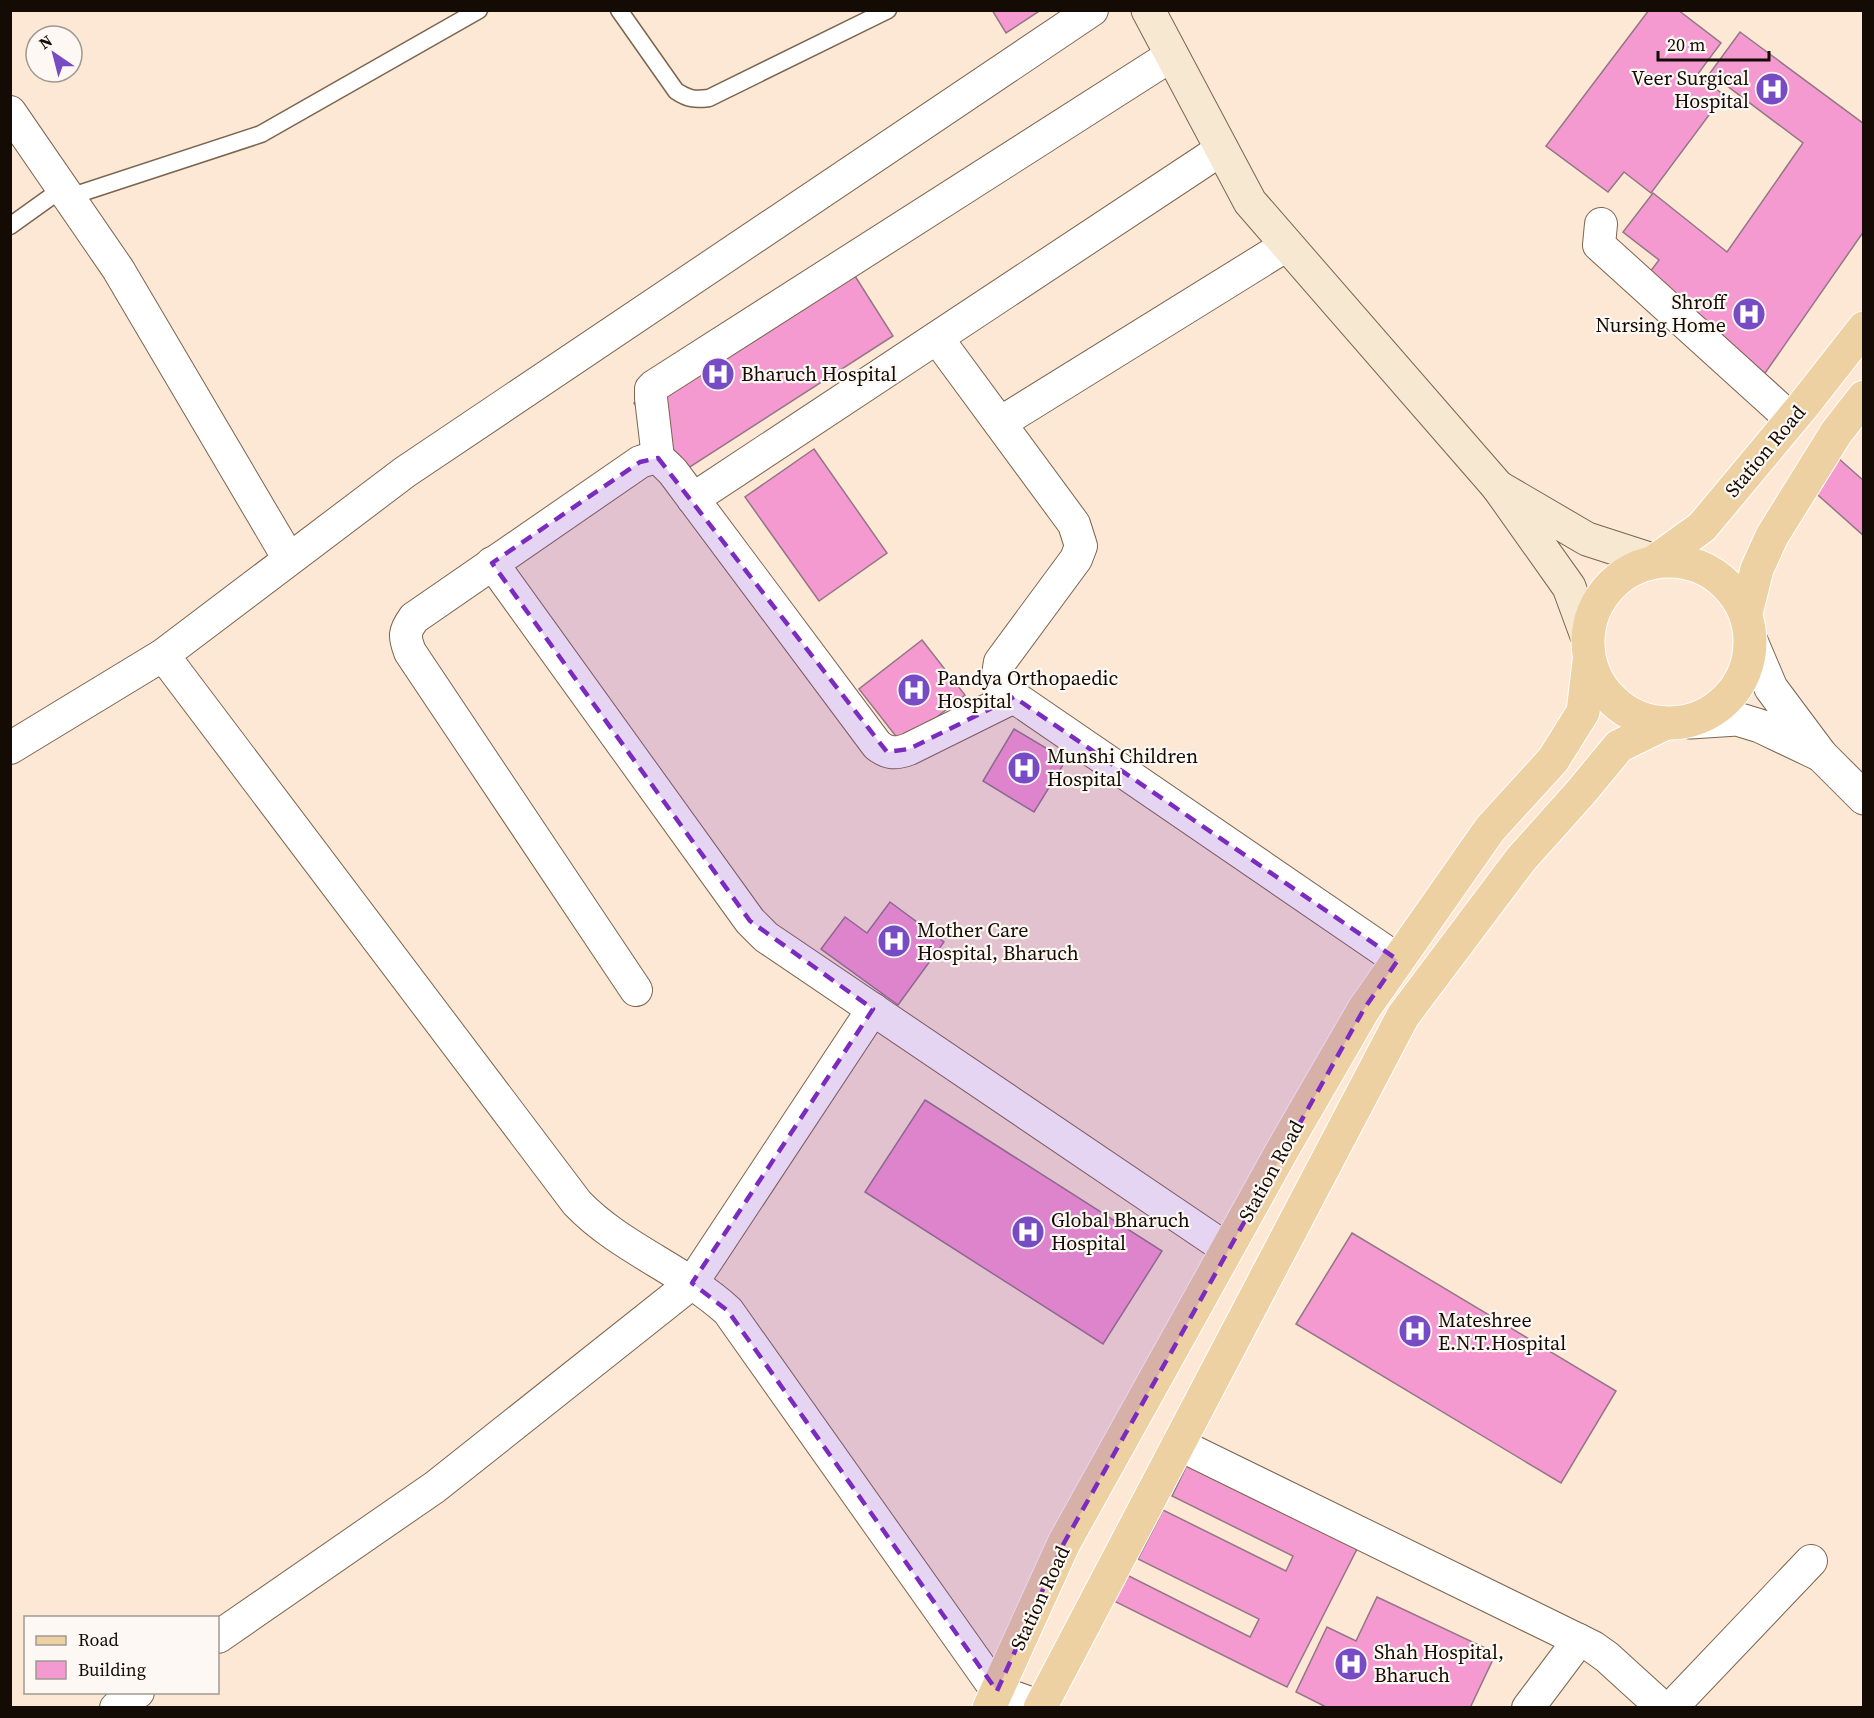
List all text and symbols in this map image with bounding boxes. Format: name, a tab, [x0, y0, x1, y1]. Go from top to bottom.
north arrow	[24, 24, 84, 84]
scale bar	[1658, 24, 1769, 62]
text: N	[34, 29, 57, 54]
text: 20 m	[1667, 32, 1705, 57]
place label: Veer Surgical Hospital	[1631, 64, 1749, 115]
hospital icon: Veer Surgical Hospital	[1754, 71, 1790, 107]
place label: Shroff Nursing Home	[1595, 288, 1728, 339]
hospital icon: Shroff Nursing Home	[1731, 296, 1767, 332]
hospital icon: Bharuch Hospital	[700, 356, 736, 392]
place label: Bharuch Hospital	[741, 360, 897, 388]
street label: Station Road	[1718, 398, 1812, 503]
place label: Pandya Orthopaedic Hospital	[937, 664, 1118, 715]
hospital icon: Pandya Orthopaedic Hospital	[896, 672, 932, 708]
place label: Munshi Children Hospital	[1047, 742, 1198, 793]
hospital icon: Munshi Children Hospital	[1006, 750, 1042, 786]
place label: Mother Care Hospital, Bharuch	[917, 916, 1079, 967]
hospital icon: Mother Care Hospital, Bharuch	[876, 923, 912, 959]
street label: Station Road	[1232, 1115, 1311, 1227]
place label: Global Bharuch Hospital	[1051, 1206, 1190, 1257]
hospital icon: Global Bharuch Hospital	[1010, 1214, 1046, 1250]
place label: Mateshree E.N.T.Hospital	[1438, 1306, 1566, 1357]
hospital icon: Mateshree E.N.T.Hospital	[1397, 1313, 1433, 1349]
street label: Station Road	[1004, 1541, 1077, 1655]
legend	[24, 1616, 219, 1694]
text: Road	[78, 1627, 119, 1652]
place label: Shah Hospital, Bharuch	[1374, 1638, 1504, 1689]
hospital icon: Shah Hospital, Bharuch	[1333, 1646, 1369, 1682]
text: Building	[78, 1657, 146, 1682]

